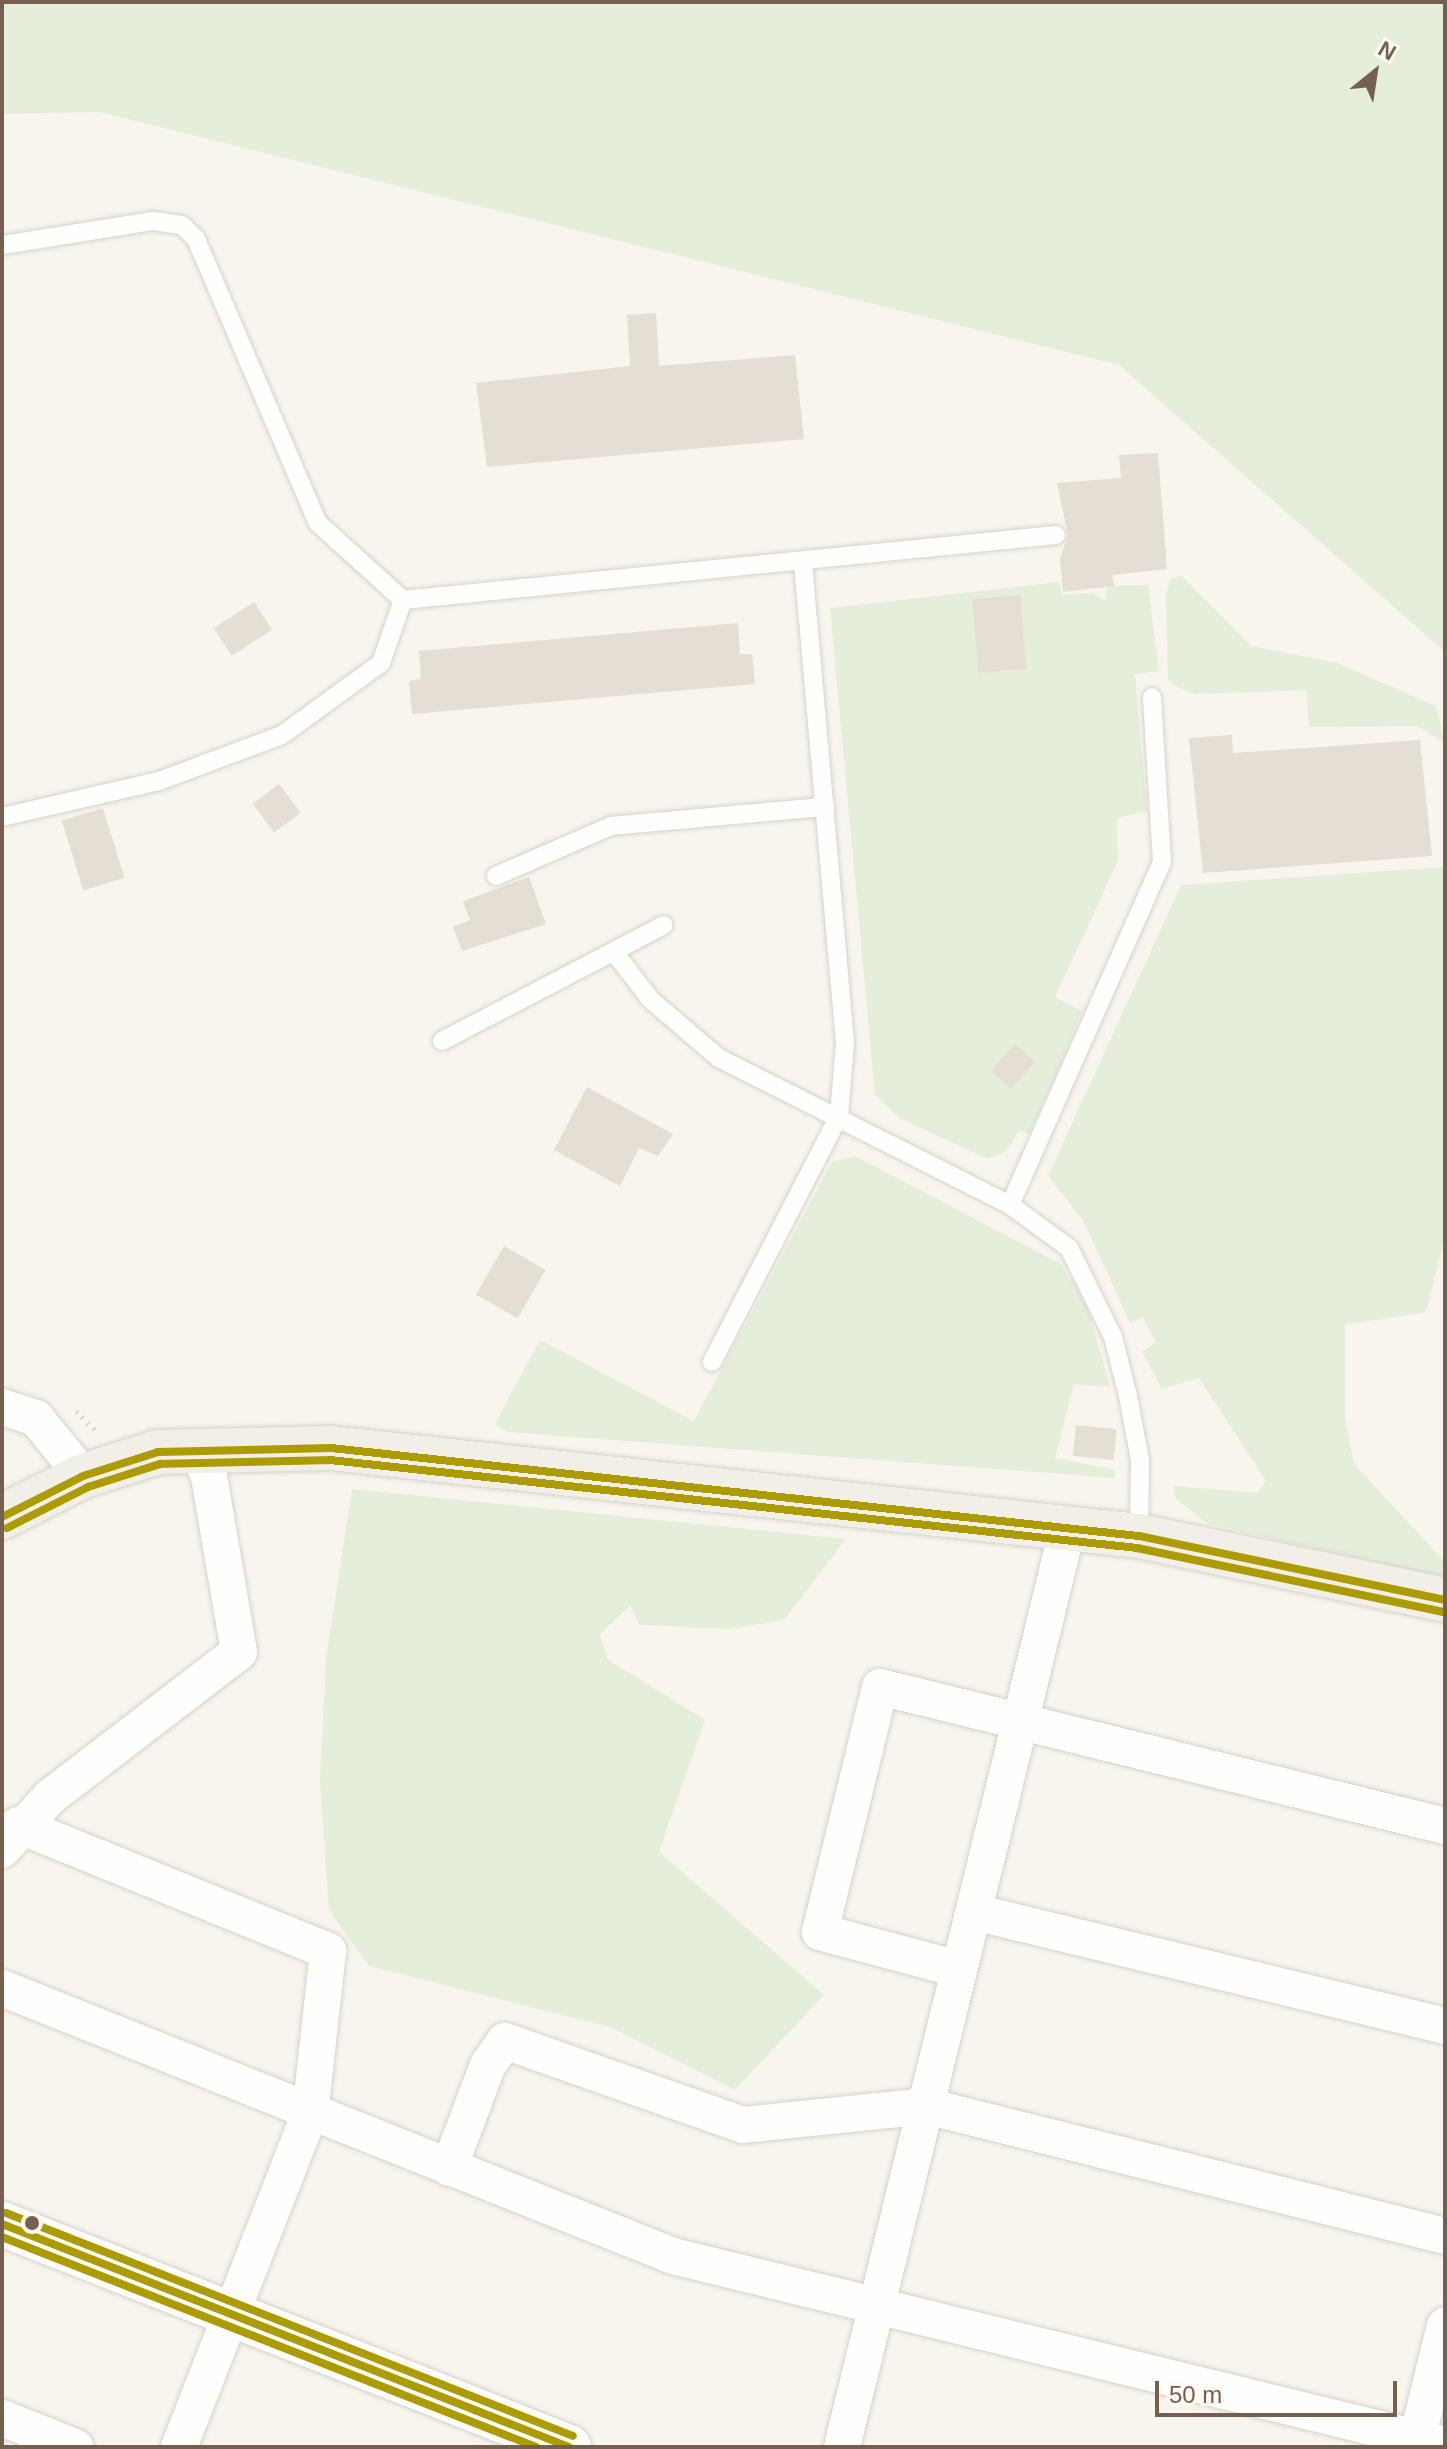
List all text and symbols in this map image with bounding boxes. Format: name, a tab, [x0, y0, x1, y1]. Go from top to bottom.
north arrow	[1335, 32, 1415, 112]
text: N	[1374, 36, 1400, 66]
unlabelled marker	[24, 2215, 40, 2231]
scale bar	[1159, 2365, 1401, 2415]
text: 50 m	[1169, 2381, 1222, 2408]

